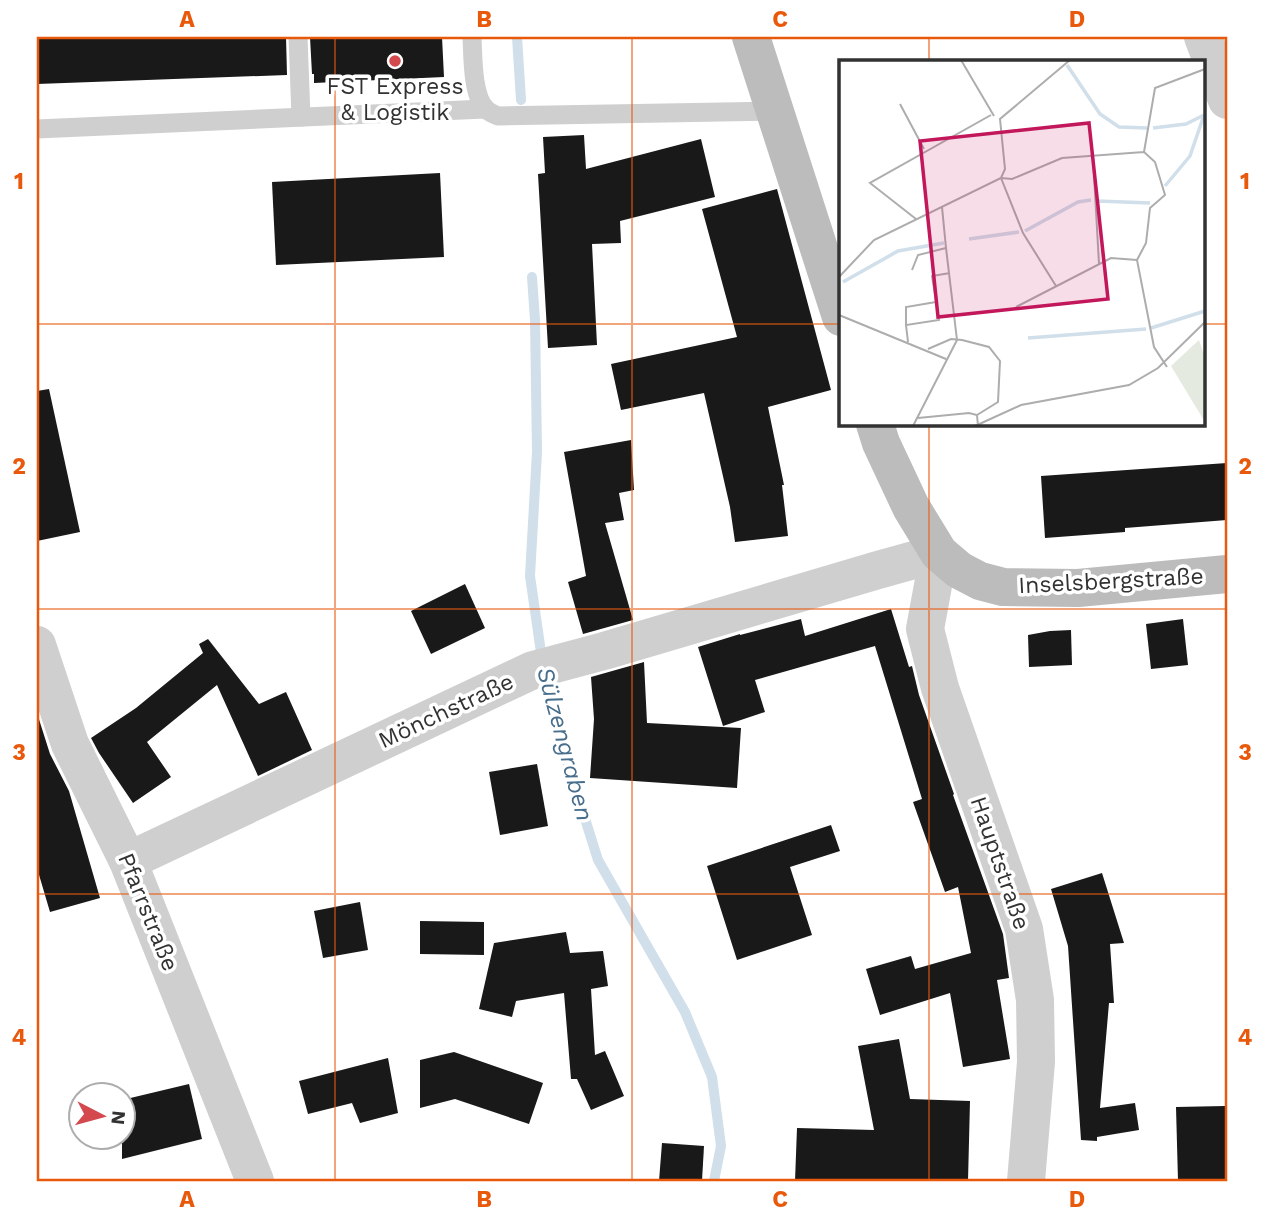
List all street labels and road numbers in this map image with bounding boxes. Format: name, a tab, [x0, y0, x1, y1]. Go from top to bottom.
street label: Inselsbergstraße	[1018, 563, 1204, 599]
street label: Mönchstraße	[374, 668, 518, 754]
street label: Hauptstraße	[965, 793, 1035, 933]
street label: Pfarrstraße	[112, 849, 184, 975]

